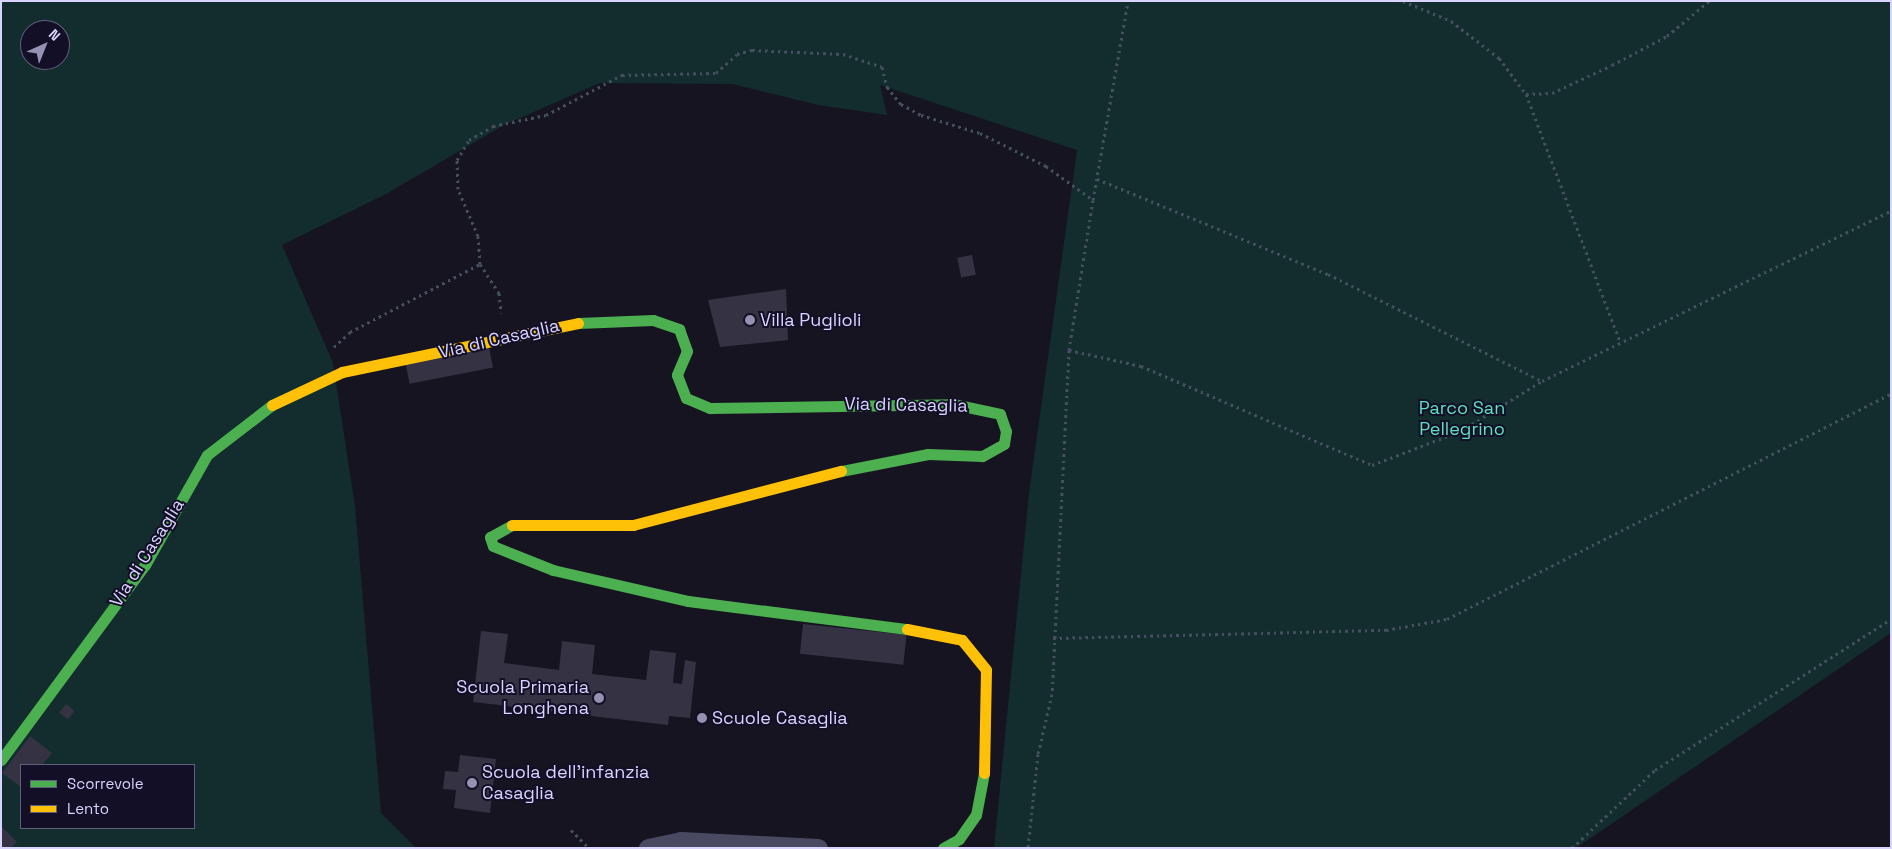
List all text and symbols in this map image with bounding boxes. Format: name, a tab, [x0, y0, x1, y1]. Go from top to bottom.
north arrow	[20, 20, 70, 70]
text: N	[45, 25, 64, 45]
place label: Villa Puglioli	[760, 309, 862, 331]
marker: Villa Puglioli	[744, 314, 756, 326]
street label: Via di Casaglia	[437, 315, 561, 363]
street label: Via di Casaglia	[844, 393, 968, 417]
park label: Parco San Pellegrino	[1419, 398, 1505, 440]
street label: Via di Casaglia	[105, 495, 189, 611]
place label: Scuola Primaria Longhena	[456, 677, 589, 720]
marker: Scuola Primaria Longhena	[593, 692, 605, 704]
place label: Scuole Casaglia	[712, 707, 848, 729]
marker: Scuole Casaglia	[696, 712, 708, 724]
place label: Scuola dell'infanzia Casaglia	[482, 762, 649, 804]
legend	[20, 764, 195, 829]
text: Scorrevole	[67, 774, 144, 793]
marker: Scuola dell'infanzia Casaglia	[466, 777, 478, 789]
text: Lento	[67, 799, 109, 818]

